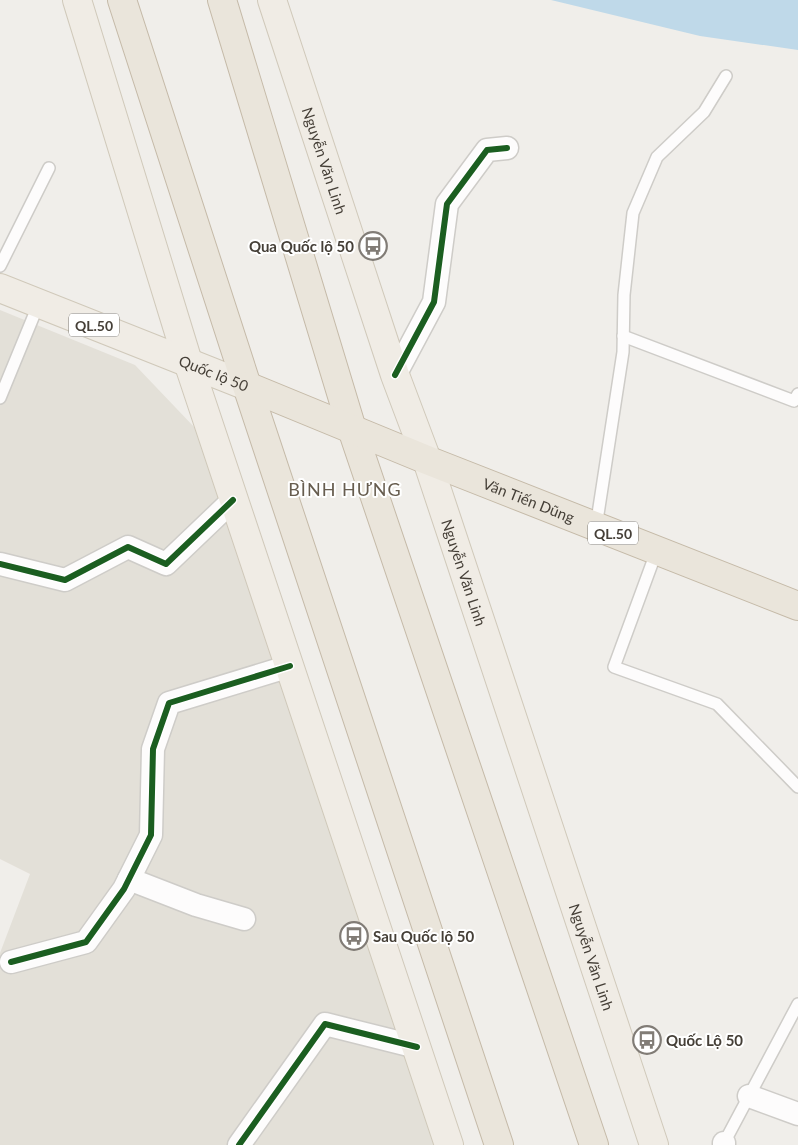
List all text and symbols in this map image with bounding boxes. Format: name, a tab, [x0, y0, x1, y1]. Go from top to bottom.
street label: Nguyễn Văn Linh	[299, 105, 351, 216]
bus stop icon: Qua Quốc lộ 50	[358, 231, 388, 261]
place label: Qua Quốc lộ 50	[249, 237, 354, 255]
road number: QL.50	[69, 314, 119, 336]
street label: Quốc lộ 50	[176, 351, 251, 395]
street label: Văn Tiến Dũng	[480, 474, 577, 526]
district label: BÌNH HƯNG	[288, 478, 402, 500]
street label: Nguyễn Văn Linh	[438, 517, 490, 628]
road number: QL.50	[588, 522, 638, 544]
street label: Nguyễn Văn Linh	[566, 901, 618, 1013]
bus stop icon: Sau Quốc lộ 50	[339, 921, 369, 951]
place label: Sau Quốc lộ 50	[373, 927, 475, 945]
bus stop icon: Quốc Lộ 50	[632, 1025, 662, 1055]
place label: Quốc Lộ 50	[666, 1031, 743, 1049]

